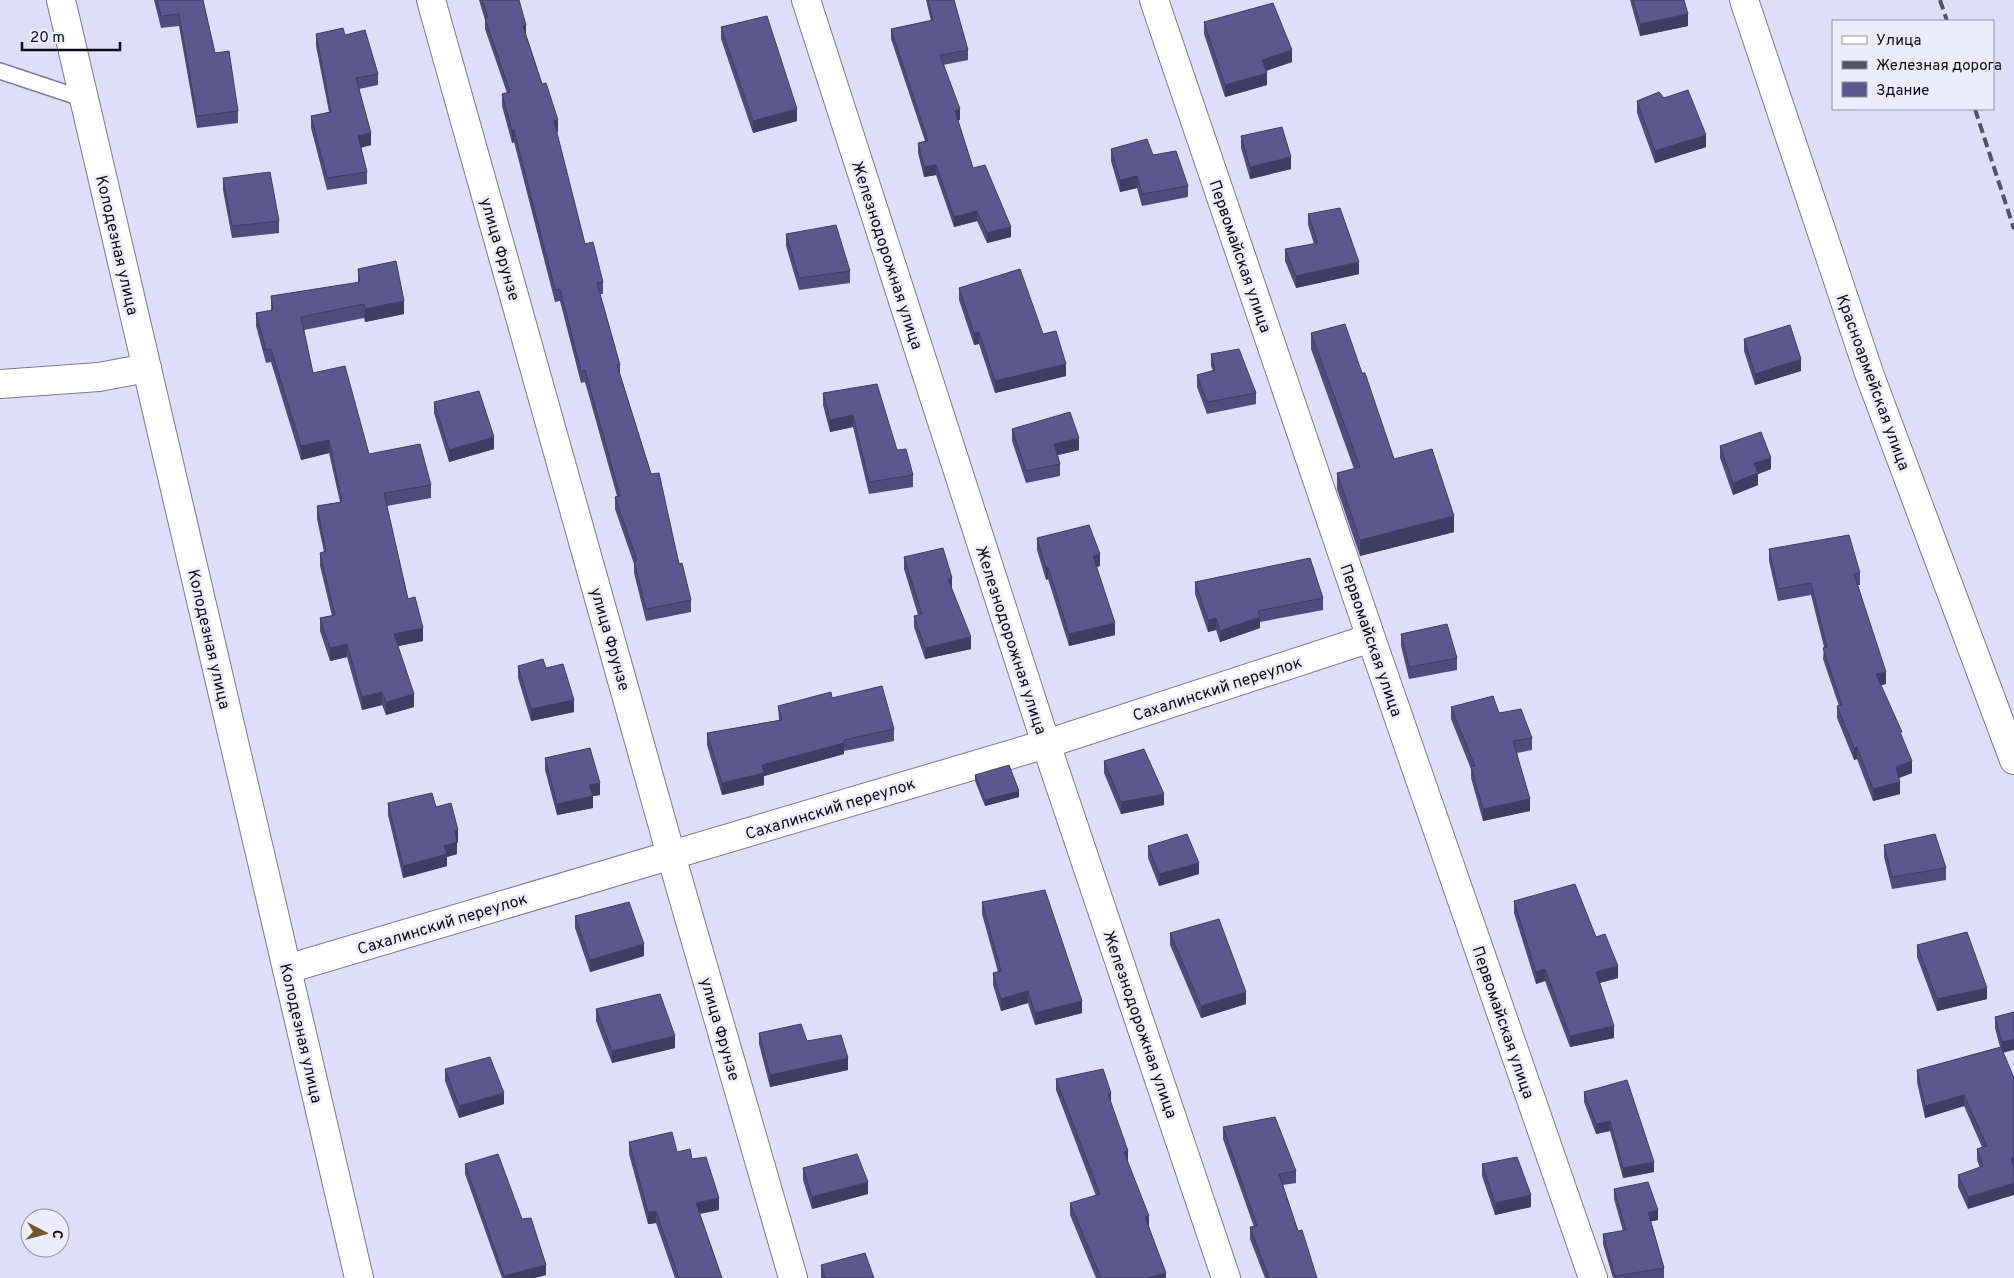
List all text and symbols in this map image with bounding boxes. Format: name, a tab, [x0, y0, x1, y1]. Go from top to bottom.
scale bar	[22, 20, 120, 52]
legend	[1832, 20, 1994, 110]
text: 20 m	[30, 29, 65, 48]
text: Улица	[1876, 32, 1921, 51]
text: Железная дорога	[1876, 57, 2002, 76]
text: Здание	[1876, 82, 1929, 101]
street label: Железнодорожная улица	[846, 159, 926, 352]
street label: Колодезная улица	[90, 174, 142, 317]
street label: Первомайская улица	[1204, 178, 1275, 336]
street label: улица Фрунзе	[475, 196, 523, 304]
street label: Красноармейская улица	[1831, 292, 1913, 473]
street label: Железнодорожная улица	[970, 544, 1050, 737]
street label: Первомайская улица	[1335, 562, 1406, 720]
street label: Колодезная улица	[182, 568, 234, 711]
street label: улица Фрунзе	[585, 586, 633, 694]
street label: Сахалинский переулок	[1131, 653, 1305, 727]
street label: Сахалинский переулок	[743, 775, 918, 845]
street label: Сахалинский переулок	[355, 890, 530, 960]
street label: Железнодорожная улица	[1098, 928, 1181, 1121]
street label: Первомайская улица	[1467, 944, 1538, 1102]
street label: Колодезная улица	[274, 962, 326, 1105]
street label: улица Фрунзе	[695, 976, 743, 1084]
north arrow	[20, 1208, 70, 1258]
text: С	[48, 1229, 65, 1240]

